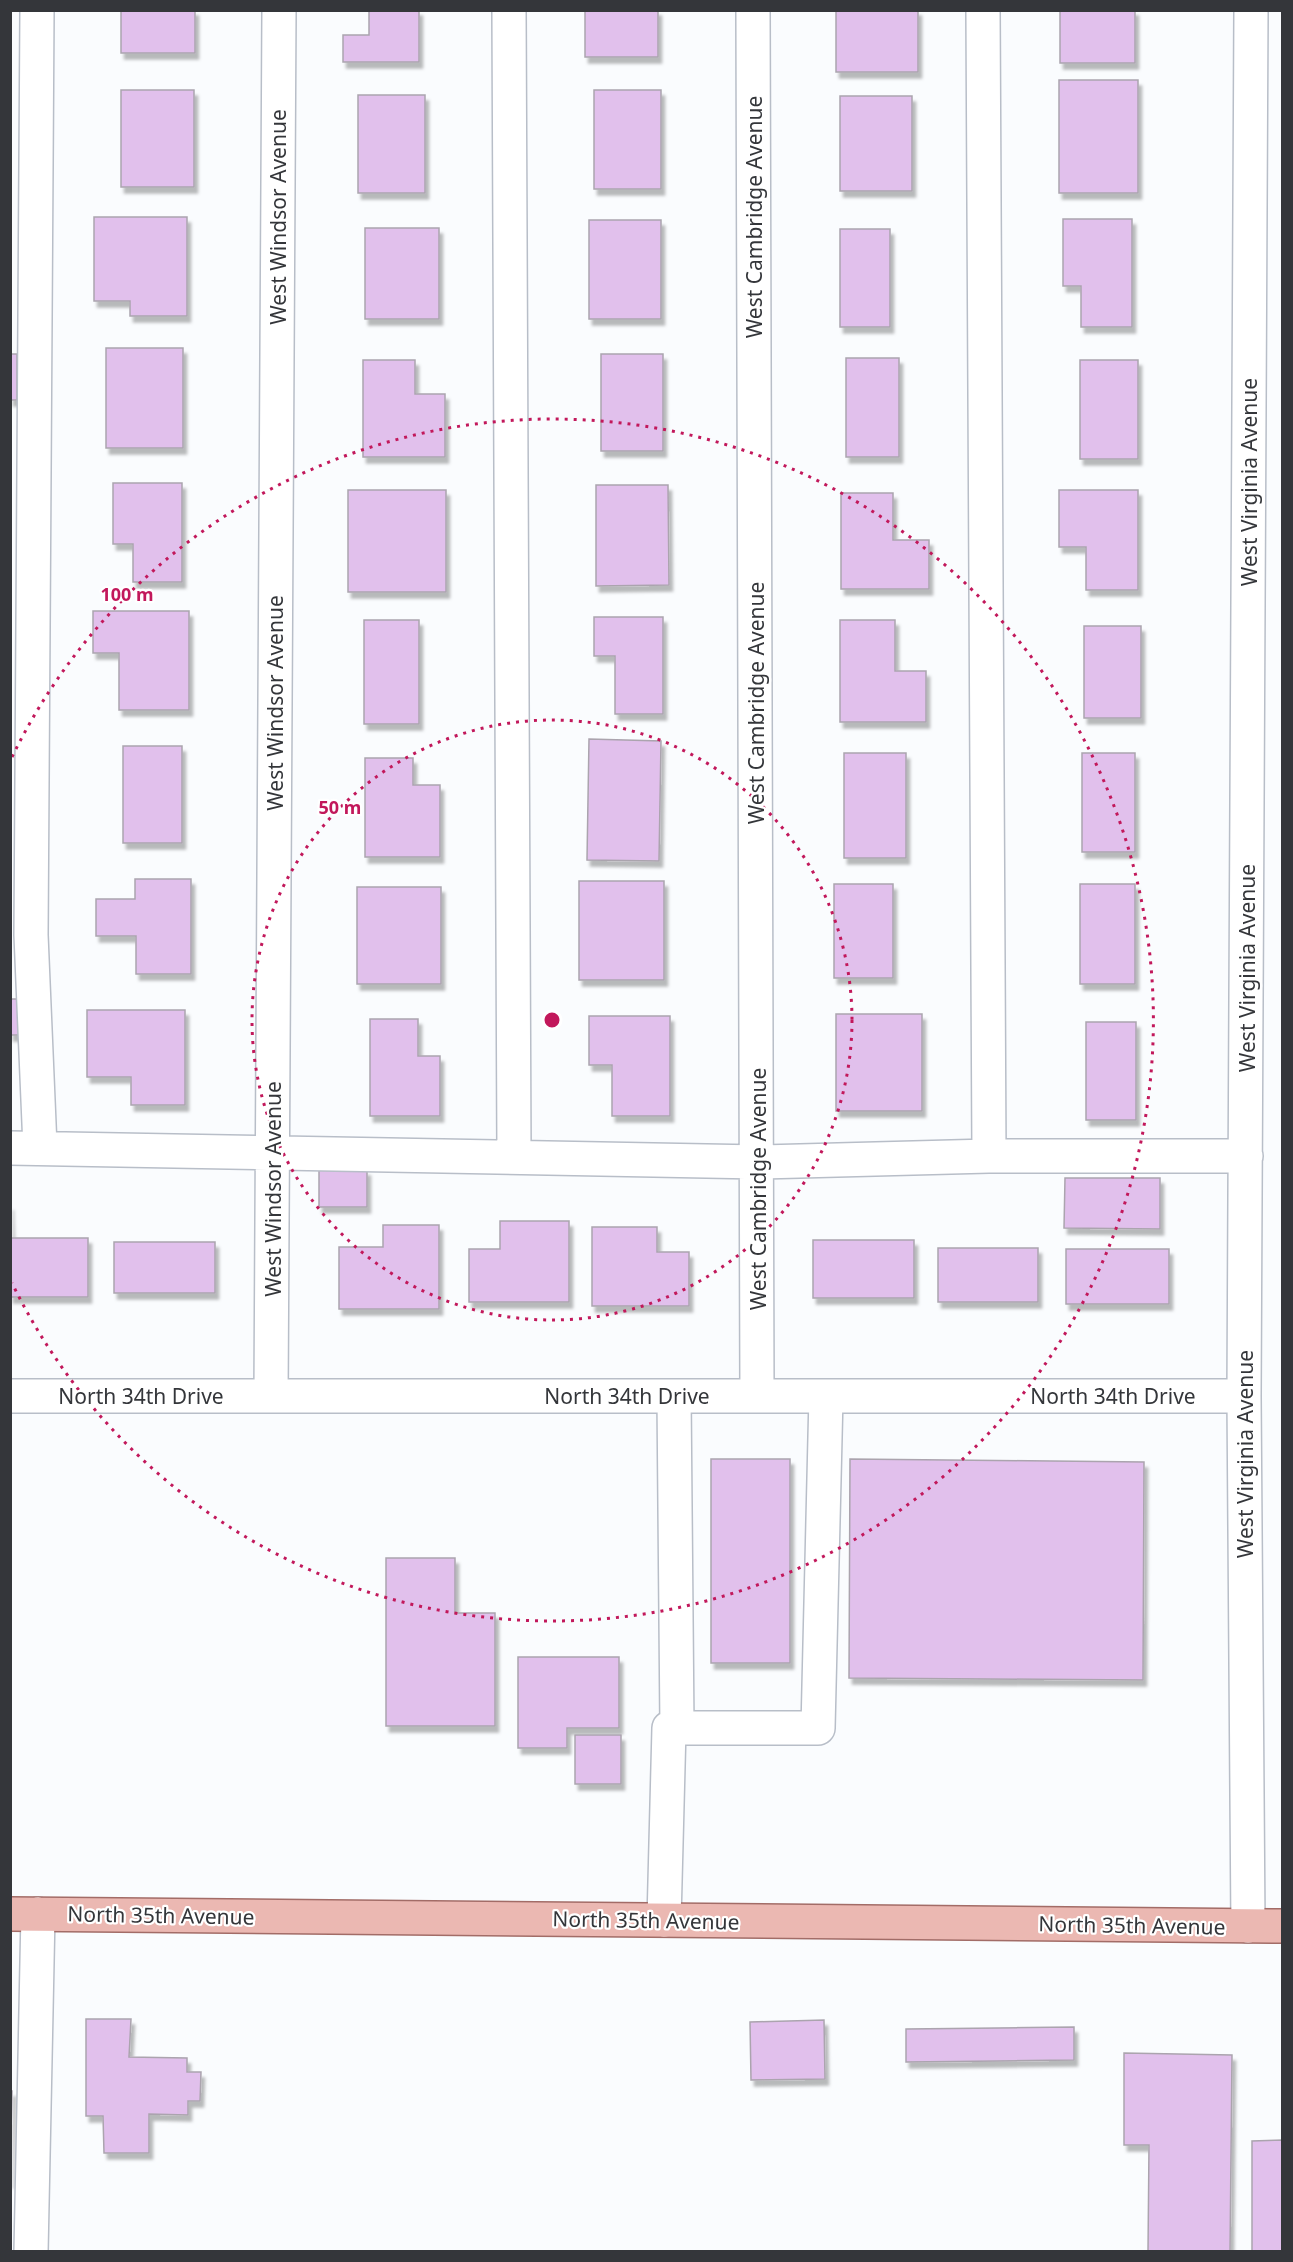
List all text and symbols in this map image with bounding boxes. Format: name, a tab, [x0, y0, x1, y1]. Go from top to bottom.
street label: West Cambridge Avenue	[740, 96, 768, 338]
street label: West Windsor Avenue	[264, 109, 292, 325]
street label: West Virginia Avenue	[1235, 378, 1263, 586]
text: 100 m	[100, 582, 154, 606]
street label: West Cambridge Avenue	[742, 582, 770, 824]
street label: West Windsor Avenue	[261, 595, 289, 811]
text: 50 m	[319, 795, 361, 819]
street label: West Virginia Avenue	[1233, 864, 1261, 1072]
centre of rings	[542, 1010, 562, 1030]
street label: West Cambridge Avenue	[744, 1068, 772, 1310]
street label: West Windsor Avenue	[259, 1081, 287, 1297]
street label: West Virginia Avenue	[1231, 1350, 1259, 1558]
street label: North 34th Drive	[58, 1382, 224, 1410]
street label: North 34th Drive	[544, 1382, 710, 1410]
street label: North 34th Drive	[1030, 1382, 1196, 1410]
street label: North 35th Avenue	[67, 1899, 255, 1931]
street label: North 35th Avenue	[552, 1904, 740, 1936]
street label: North 35th Avenue	[1038, 1909, 1226, 1941]

